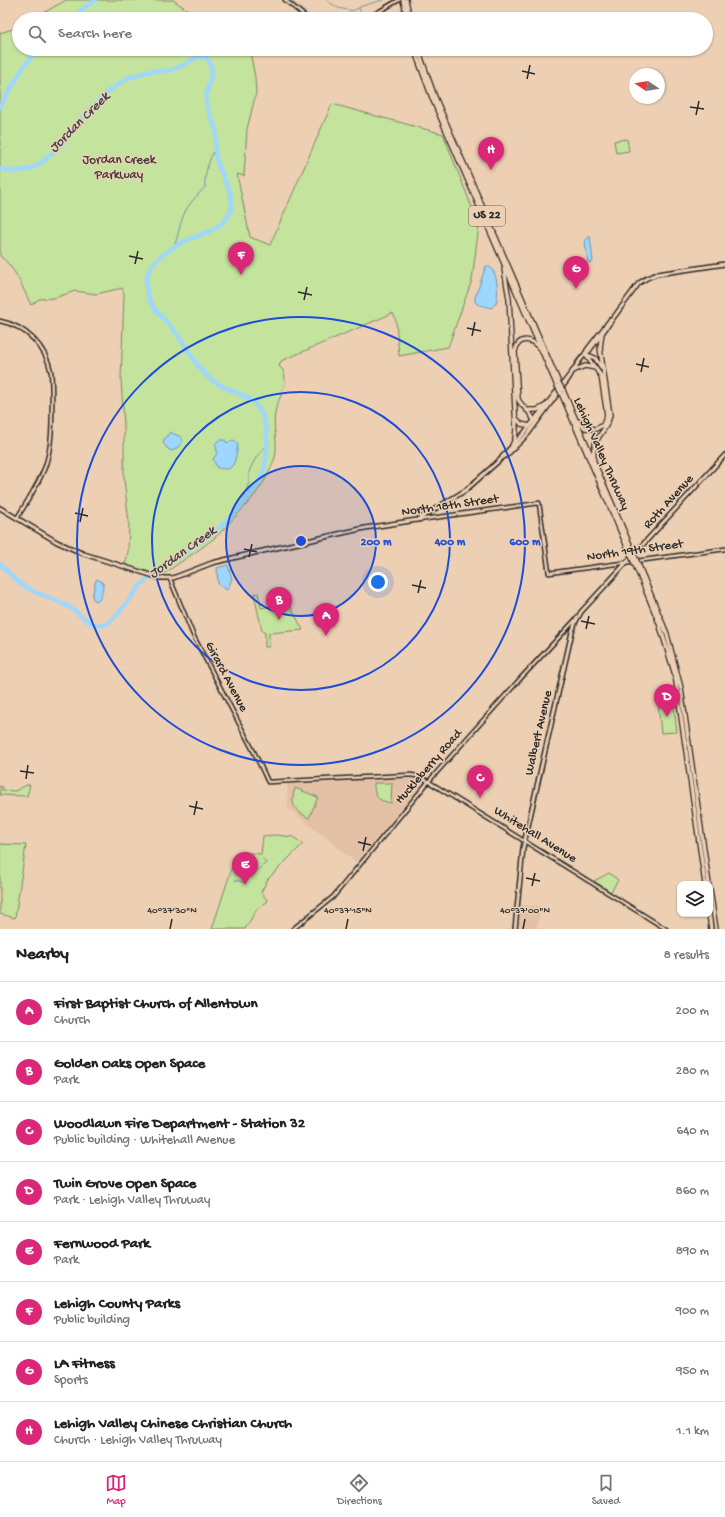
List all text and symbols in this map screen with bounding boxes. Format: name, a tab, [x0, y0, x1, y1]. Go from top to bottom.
search box	[12, 12, 713, 56]
icon: search	[26, 23, 48, 45]
text: Search here	[58, 25, 132, 43]
north arrow	[629, 68, 665, 104]
water label: Jordan Creek	[46, 88, 115, 157]
pin: H	[478, 137, 504, 170]
park label: Jordan Creek Parkway	[82, 153, 157, 183]
road number: US 22	[469, 206, 505, 226]
pin: F	[228, 242, 254, 275]
pin: G	[563, 256, 589, 289]
street label: Lehigh Valley Thruway	[569, 395, 633, 513]
street label: Roth Avenue	[641, 471, 698, 532]
street label: North 18th Street	[401, 492, 501, 520]
water label: Jordan Creek	[146, 522, 221, 583]
centre of rings	[294, 534, 308, 548]
text: 200 m	[361, 536, 392, 550]
text: 400 m	[434, 536, 466, 550]
text: 600 m	[509, 536, 541, 550]
street label: North 19th Street	[586, 537, 686, 565]
your location	[368, 572, 388, 592]
pin: B	[266, 587, 292, 620]
pin: A	[313, 603, 339, 636]
street label: Girard Avenue	[201, 639, 251, 715]
pin: D	[654, 684, 680, 717]
street label: Walbert Avenue	[522, 689, 556, 777]
street label: Huckleberry Road	[393, 726, 466, 807]
pin: C	[467, 765, 493, 798]
street label: Whitehall Avenue	[491, 803, 579, 867]
pin: E	[232, 852, 258, 885]
map controls	[677, 881, 713, 917]
button: layers	[677, 881, 713, 917]
text: 40°37'30"N	[147, 905, 197, 917]
text: 40°37'15"N	[324, 905, 372, 917]
text: 40°37'00"N	[500, 905, 550, 917]
text: Nearby	[16, 945, 69, 965]
text: 8 results	[664, 948, 709, 963]
text: First Baptist Church of Allentown	[54, 995, 258, 1013]
text: A	[25, 1004, 33, 1019]
text: 200 m	[676, 1004, 709, 1019]
text: Church	[54, 1013, 90, 1028]
text: Golden Oaks Open Space	[54, 1055, 205, 1073]
text: B	[26, 1064, 32, 1079]
text: 280 m	[676, 1064, 709, 1079]
text: Park	[54, 1073, 79, 1088]
text: Woodlawn Fire Department - Station 32	[54, 1115, 305, 1133]
text: C	[25, 1124, 33, 1139]
text: 640 m	[677, 1124, 709, 1139]
text: Public building · Whitehall Avenue	[54, 1133, 235, 1148]
text: Twin Grove Open Space	[54, 1175, 196, 1193]
text: D	[25, 1184, 33, 1199]
text: 860 m	[676, 1184, 709, 1199]
text: Park · Lehigh Valley Thruway	[54, 1193, 211, 1208]
text: Fernwood Park	[54, 1235, 150, 1253]
text: E	[25, 1244, 33, 1259]
text: 890 m	[676, 1244, 709, 1259]
text: Park	[54, 1253, 79, 1268]
text: Lehigh County Parks	[54, 1295, 180, 1313]
text: F	[26, 1304, 32, 1319]
text: 900 m	[675, 1304, 709, 1319]
text: Public building	[54, 1313, 130, 1328]
text: LA Fitness	[54, 1355, 115, 1373]
text: G	[25, 1364, 33, 1379]
text: 950 m	[676, 1364, 709, 1379]
text: Sports	[54, 1373, 88, 1388]
text: Lehigh Valley Chinese Christian Church	[54, 1415, 292, 1433]
text: H	[25, 1424, 33, 1439]
text: 1.1 km	[676, 1424, 709, 1439]
text: Church · Lehigh Valley Thruway	[54, 1433, 222, 1448]
tab: Map	[105, 1472, 127, 1508]
tab: Directions	[337, 1472, 382, 1508]
tab: Saved	[592, 1472, 620, 1508]

